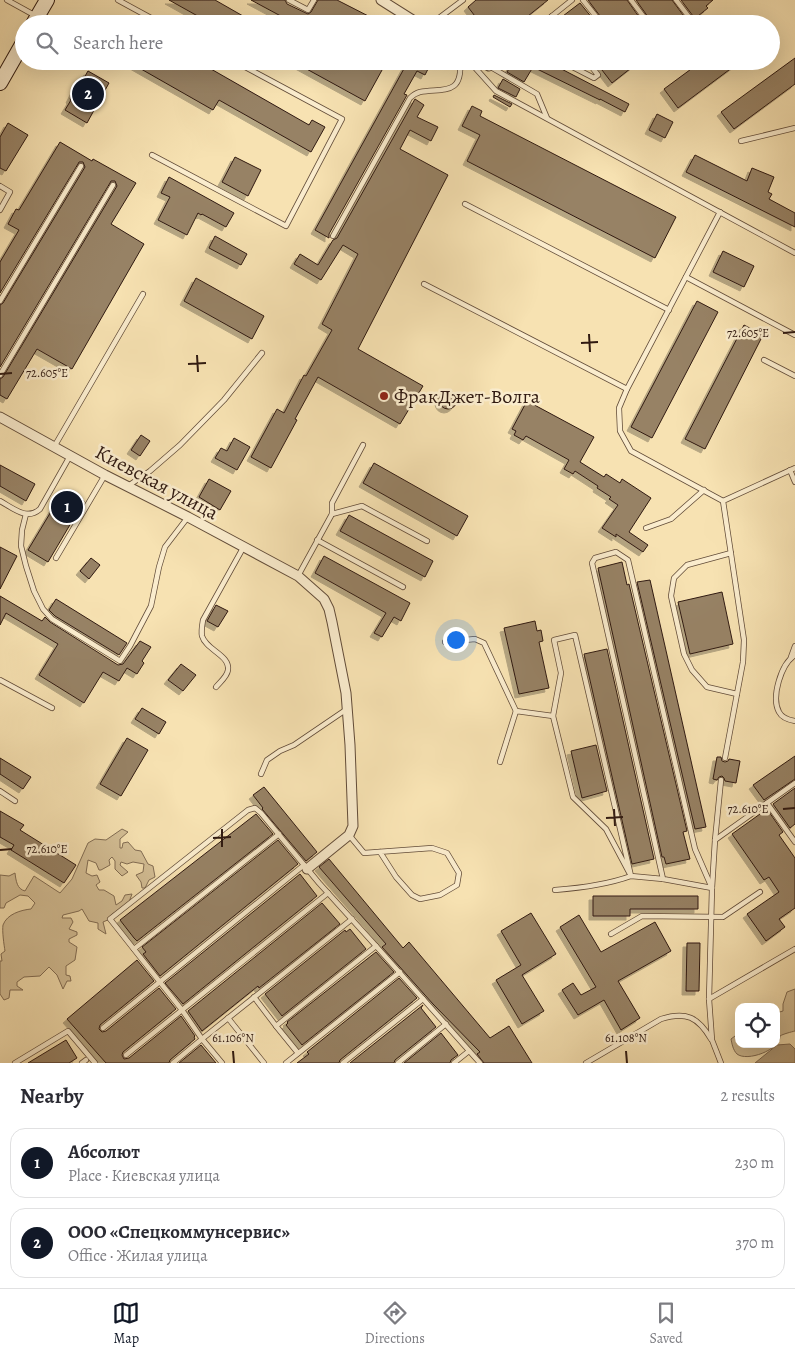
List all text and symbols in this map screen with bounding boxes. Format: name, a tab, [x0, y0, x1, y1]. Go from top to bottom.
search box	[15, 15, 780, 70]
icon: search	[33, 29, 61, 57]
text: Search here	[73, 30, 163, 56]
pin: 2	[72, 75, 104, 113]
text: 72.605°E	[727, 325, 769, 341]
text: 72.605°E	[26, 365, 68, 381]
place label: ФракДжет-Волга	[394, 383, 541, 410]
marker: ФракДжет-Волга	[378, 390, 390, 402]
street label: Киевская улица	[91, 439, 224, 527]
pin: 1	[51, 488, 83, 526]
your location	[443, 627, 469, 653]
text: 72.610°E	[727, 801, 769, 817]
text: 72.610°E	[26, 841, 68, 857]
map controls	[735, 1003, 780, 1048]
button: locate	[735, 1003, 780, 1048]
text: 61.106°N	[212, 1030, 254, 1046]
text: 61.108°N	[605, 1030, 647, 1046]
text: Nearby	[20, 1082, 83, 1110]
text: 2 results	[720, 1085, 775, 1107]
text: Абсолют	[68, 1139, 140, 1165]
text: 1	[34, 1152, 40, 1174]
text: 230 m	[735, 1152, 774, 1174]
text: Place · Киевская улица	[68, 1165, 220, 1187]
text: ООО «Спецкоммунсервис»	[68, 1219, 290, 1245]
text: 2	[33, 1232, 41, 1254]
text: 370 m	[736, 1232, 774, 1254]
text: Office · Жилая улица	[68, 1245, 208, 1267]
tab: Map	[112, 1299, 140, 1348]
tab: Directions	[365, 1299, 425, 1348]
tab: Saved	[650, 1299, 683, 1348]

